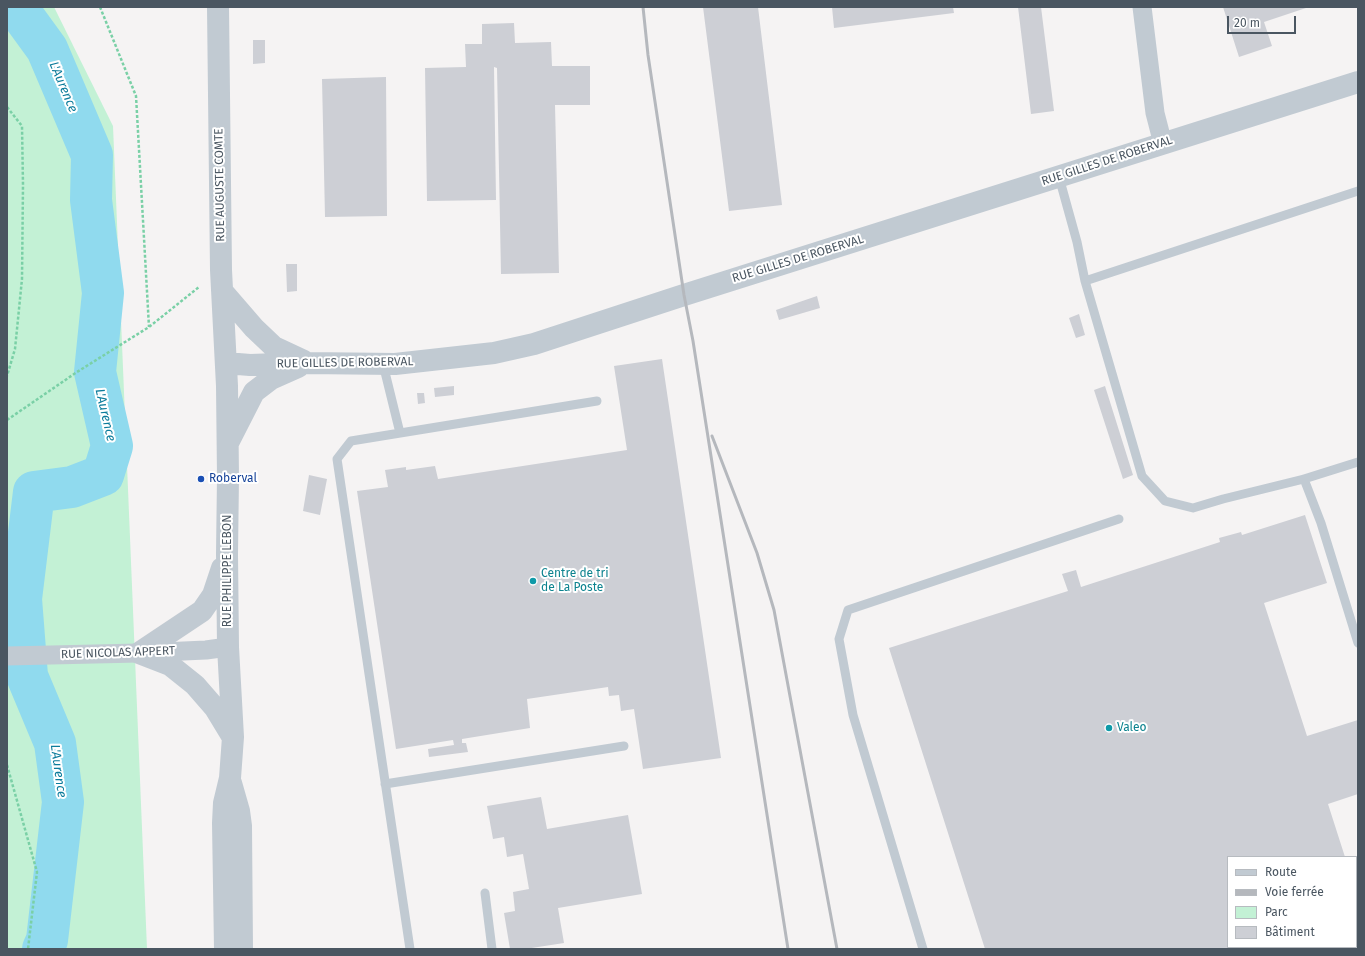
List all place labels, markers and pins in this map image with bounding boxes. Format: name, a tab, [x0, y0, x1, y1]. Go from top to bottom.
place label: Roberval	[209, 472, 257, 486]
marker: Roberval	[196, 474, 206, 484]
place label: Centre de tri de La Poste	[541, 567, 609, 595]
marker: Centre de tri de La Poste	[528, 576, 538, 586]
place label: Valeo	[1117, 721, 1147, 735]
marker: Valeo	[1104, 723, 1114, 733]

